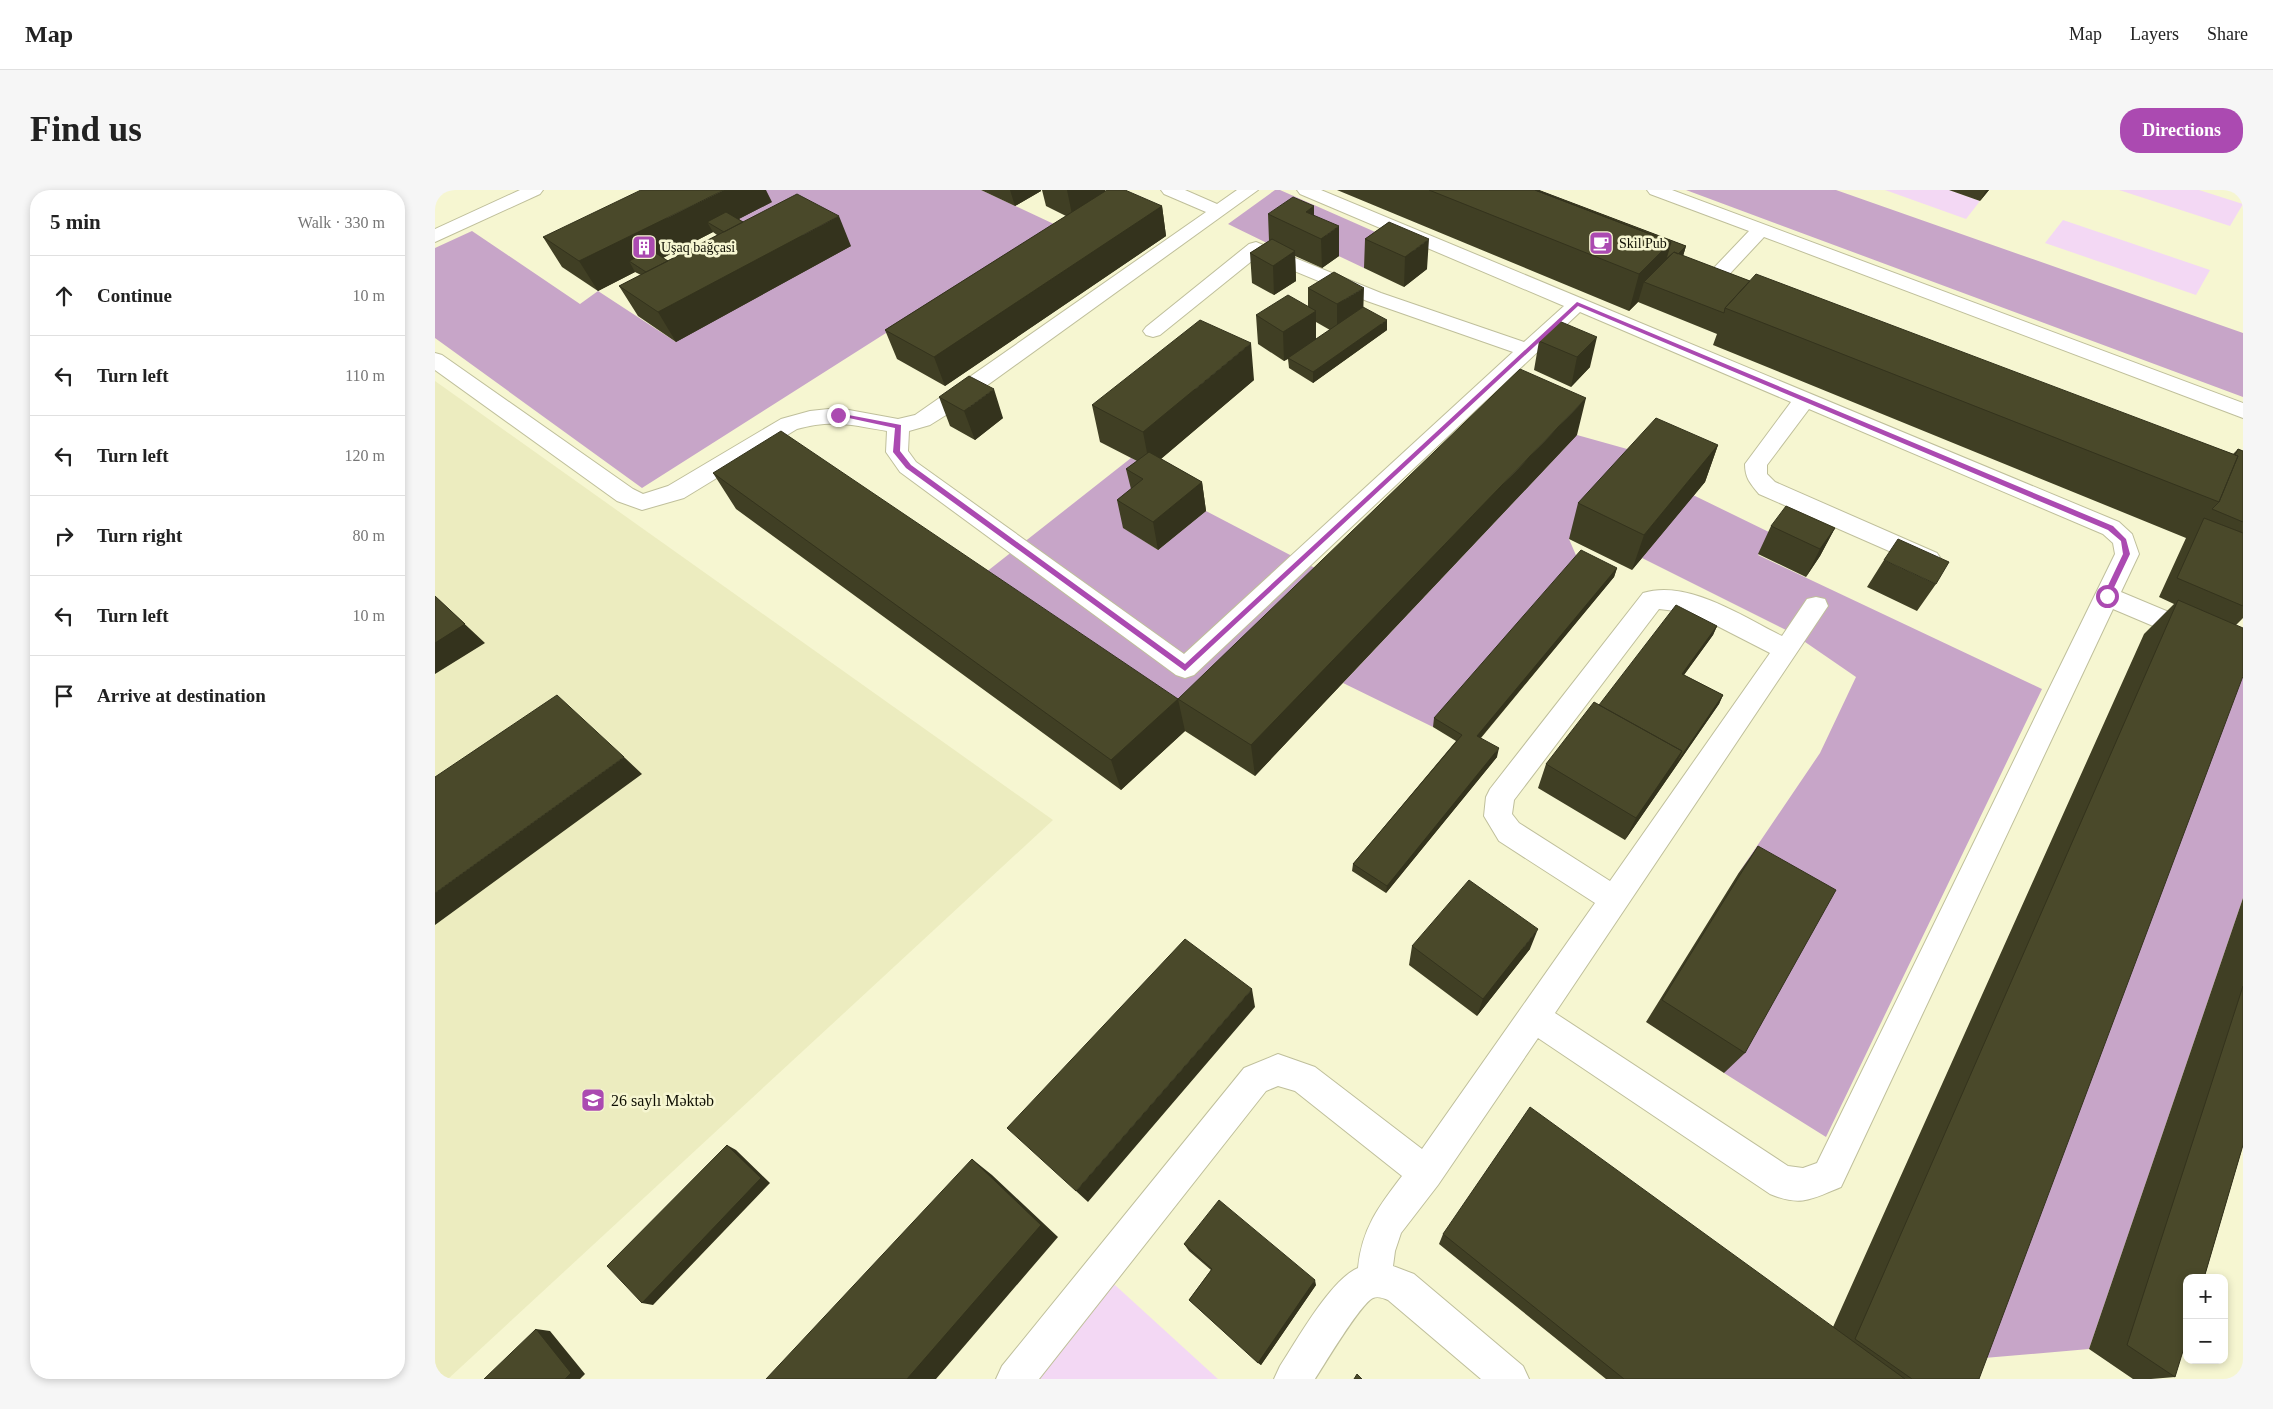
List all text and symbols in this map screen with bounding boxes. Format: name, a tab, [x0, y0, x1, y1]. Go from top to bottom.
text: Map	[25, 21, 73, 47]
text: Map	[2069, 24, 2102, 44]
text: Layers	[2130, 24, 2179, 44]
text: Share	[2207, 24, 2248, 44]
button: Directions	[2120, 108, 2243, 153]
text: Find us	[30, 110, 142, 149]
text: 5 min	[50, 210, 101, 234]
text: Walk · 330 m	[298, 214, 385, 231]
cafe icon: Skil Pub	[1588, 230, 1614, 256]
building icon: Uşaq bağçasi	[631, 234, 657, 260]
place label: Skil Pub	[1619, 236, 1667, 251]
place label: Uşaq bağçasi	[661, 240, 735, 255]
icon: ahead	[50, 282, 78, 310]
text: Continue	[97, 285, 172, 306]
text: 10 m	[353, 287, 385, 304]
icon: left	[50, 362, 78, 390]
text: Turn left	[97, 365, 169, 386]
text: 110 m	[345, 367, 385, 384]
route end	[827, 404, 850, 427]
icon: left	[50, 442, 78, 470]
text: Turn left	[97, 445, 169, 466]
text: 120 m	[345, 447, 385, 464]
icon: right	[50, 522, 78, 550]
text: Turn right	[97, 525, 182, 546]
text: 80 m	[353, 527, 385, 544]
route start	[2096, 585, 2119, 608]
icon: left	[50, 602, 78, 630]
text: Turn left	[97, 605, 169, 626]
text: 10 m	[353, 607, 385, 624]
icon: arrive	[50, 682, 78, 710]
text: Arrive at destination	[97, 685, 266, 706]
school or university icon: 26 saylı Məktəb	[580, 1087, 606, 1113]
place label: 26 saylı Məktəb	[611, 1092, 714, 1110]
map controls	[2183, 1274, 2228, 1364]
button: +	[2183, 1274, 2228, 1319]
button: −	[2183, 1319, 2228, 1364]

